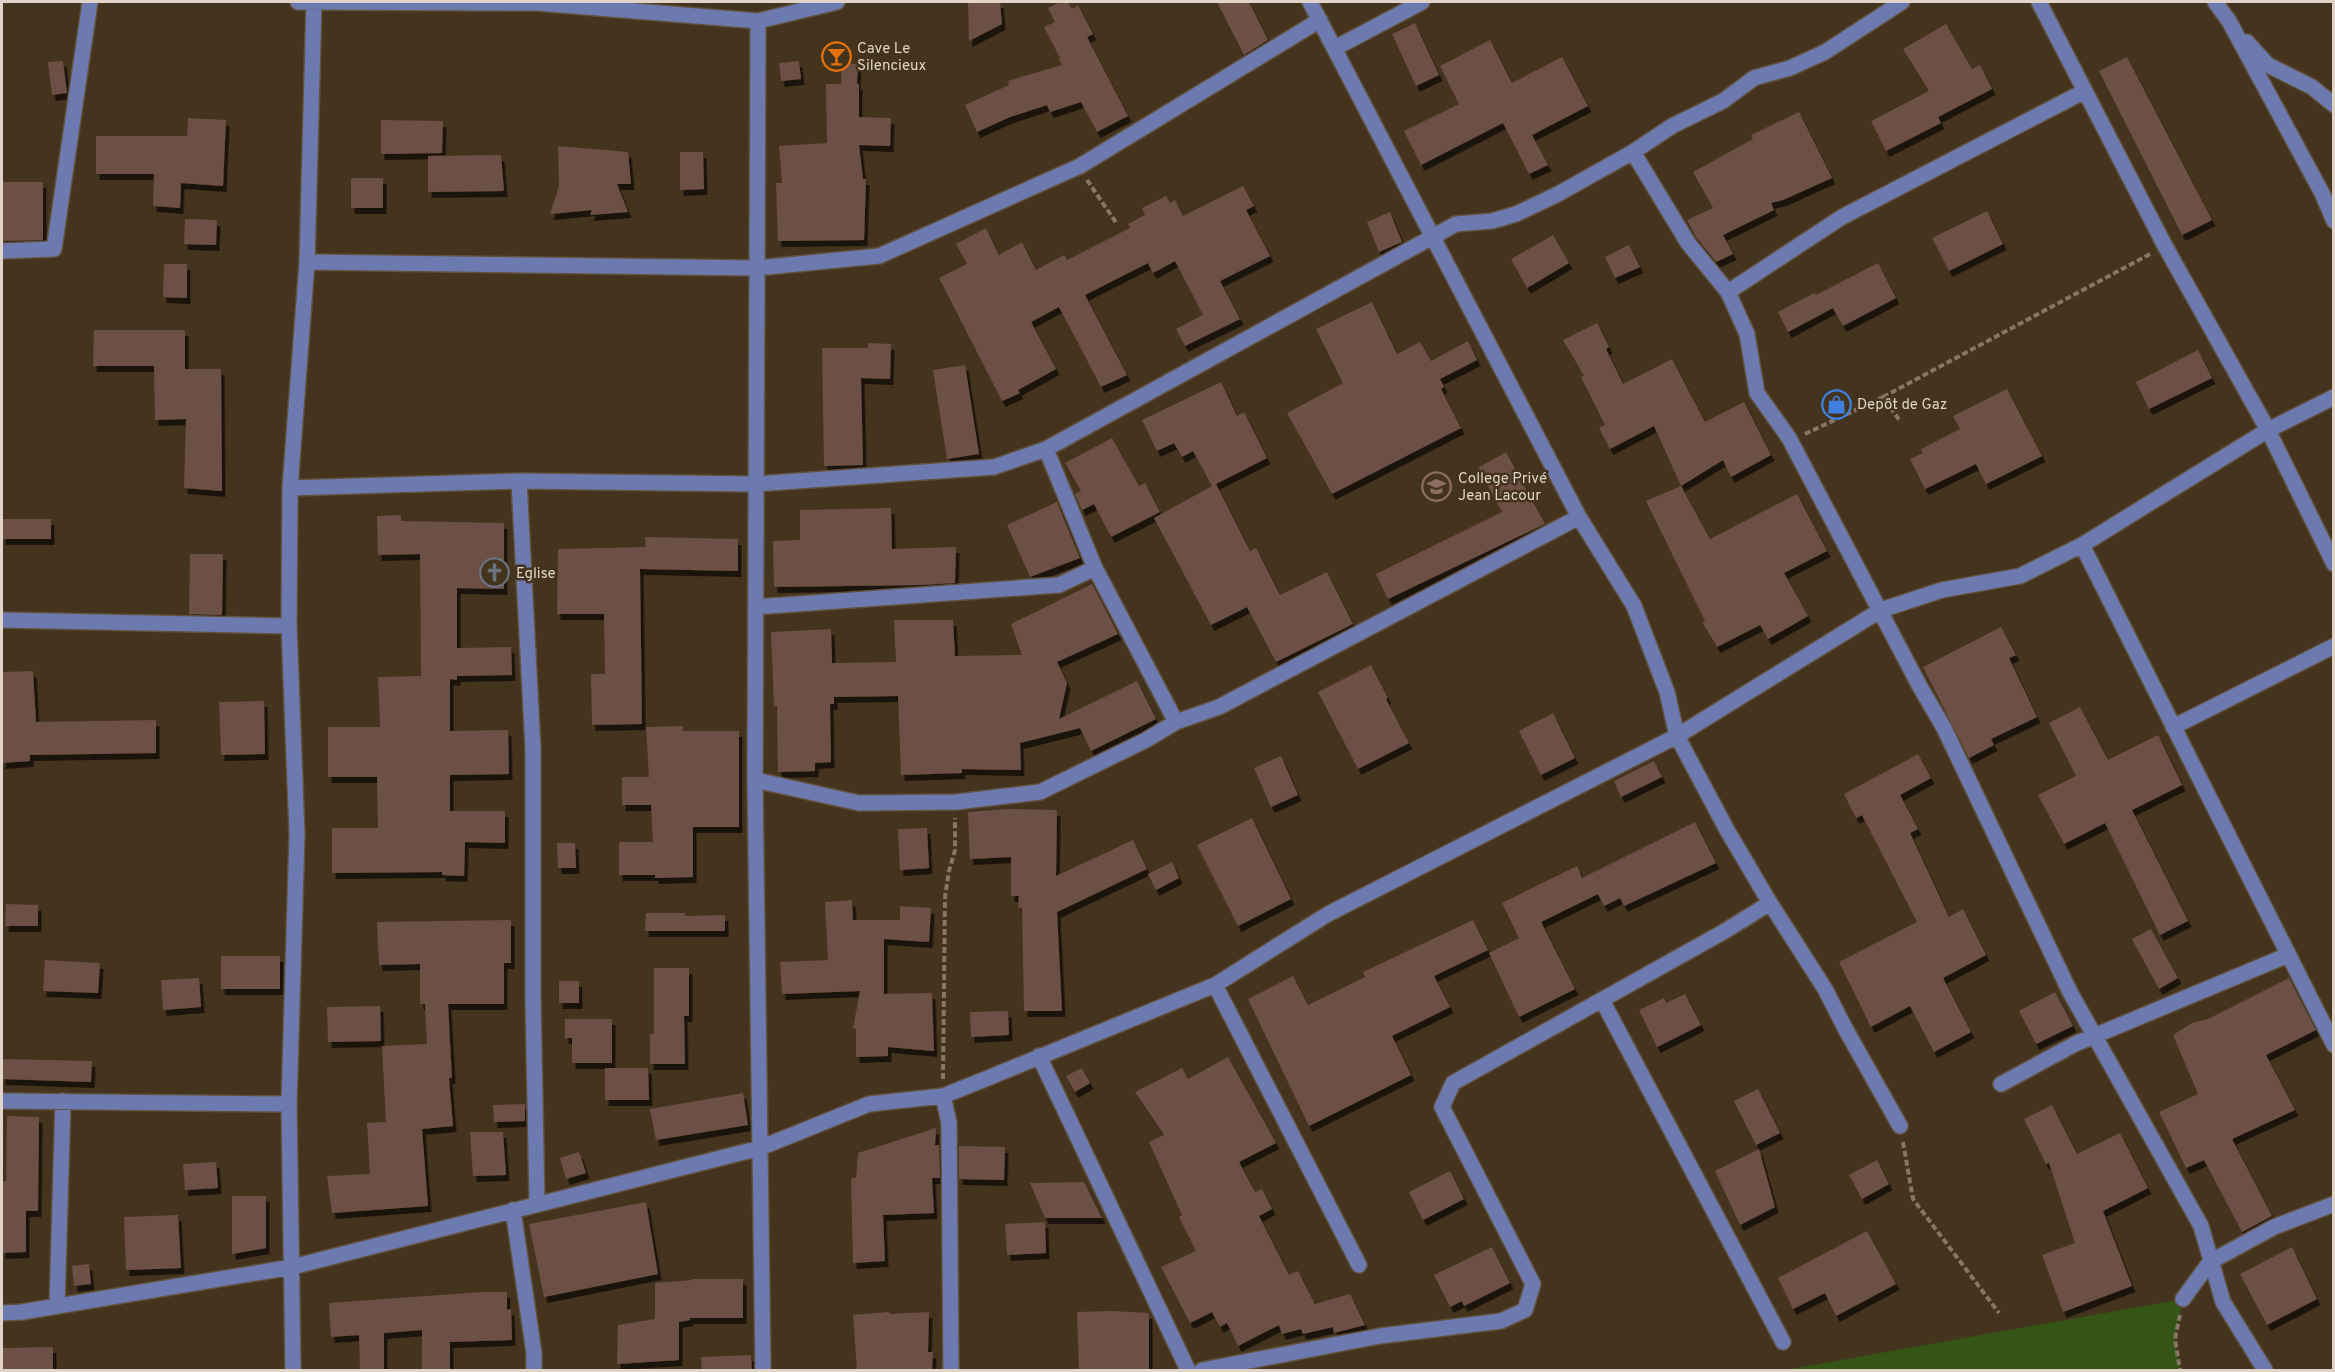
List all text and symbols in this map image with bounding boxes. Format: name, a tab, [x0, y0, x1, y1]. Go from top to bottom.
place label: Cave Le Silencieux	[857, 40, 927, 76]
bar icon: Cave Le Silencieux	[820, 41, 852, 73]
shop icon: Depôt de Gaz	[1820, 388, 1852, 420]
place label: Depôt de Gaz	[1857, 396, 1947, 415]
place label: College Privé Jean Lacour	[1458, 470, 1547, 506]
school or university icon: College Privé Jean Lacour	[1421, 471, 1453, 503]
church icon: Eglise	[479, 557, 511, 589]
place label: Eglise	[516, 565, 556, 584]

